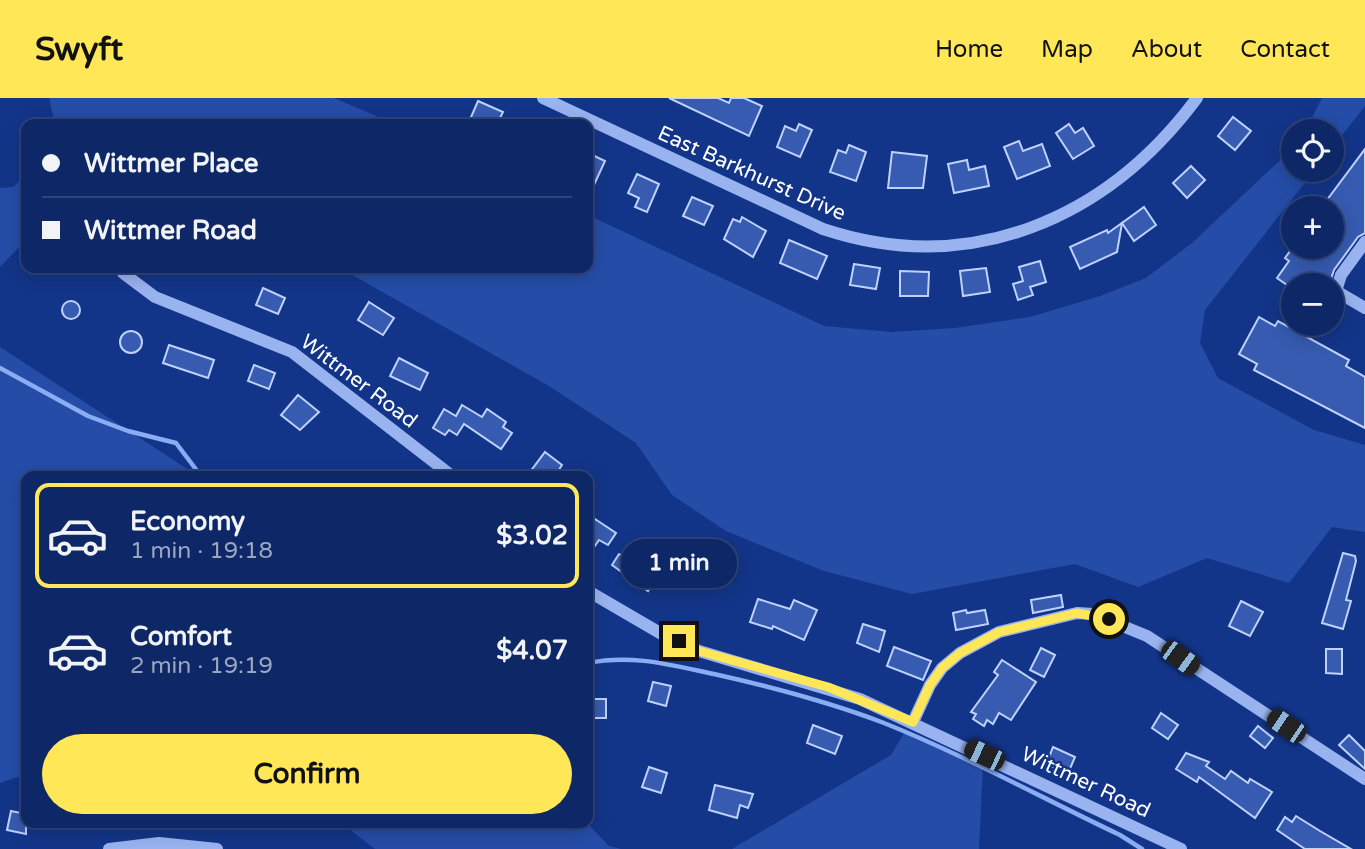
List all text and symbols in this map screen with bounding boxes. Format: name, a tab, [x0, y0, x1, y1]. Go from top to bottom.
text: Swyft	[35, 30, 123, 69]
text: Home	[935, 35, 1003, 64]
text: Map	[1041, 35, 1093, 64]
text: About	[1131, 35, 1202, 64]
text: Contact	[1240, 35, 1330, 64]
map controls	[1281, 119, 1344, 336]
button: locate	[1281, 119, 1344, 182]
street label: East Barkhurst Drive	[654, 121, 850, 226]
text: Wittmer Place	[84, 148, 259, 179]
button: +	[1281, 196, 1344, 259]
text: Wittmer Road	[84, 215, 257, 246]
button: −	[1281, 273, 1344, 336]
street label: Wittmer Road	[295, 329, 422, 433]
icon: car	[46, 504, 109, 567]
text: Economy	[130, 506, 245, 537]
text: $3.02	[496, 520, 568, 551]
text: 1 min · 19:18	[130, 537, 273, 565]
callout: 1 min	[621, 540, 737, 588]
text: 1 min	[648, 549, 710, 577]
route start	[1093, 603, 1125, 635]
icon: car	[46, 619, 109, 682]
text: Comfort	[130, 621, 232, 652]
route end	[663, 625, 695, 657]
text: $4.07	[496, 635, 568, 666]
car	[1157, 637, 1204, 679]
text: 2 min · 19:19	[130, 652, 273, 680]
car	[1263, 706, 1310, 746]
button: Confirm	[42, 734, 572, 814]
car	[961, 737, 1008, 773]
street label: Wittmer Road	[1017, 742, 1154, 823]

